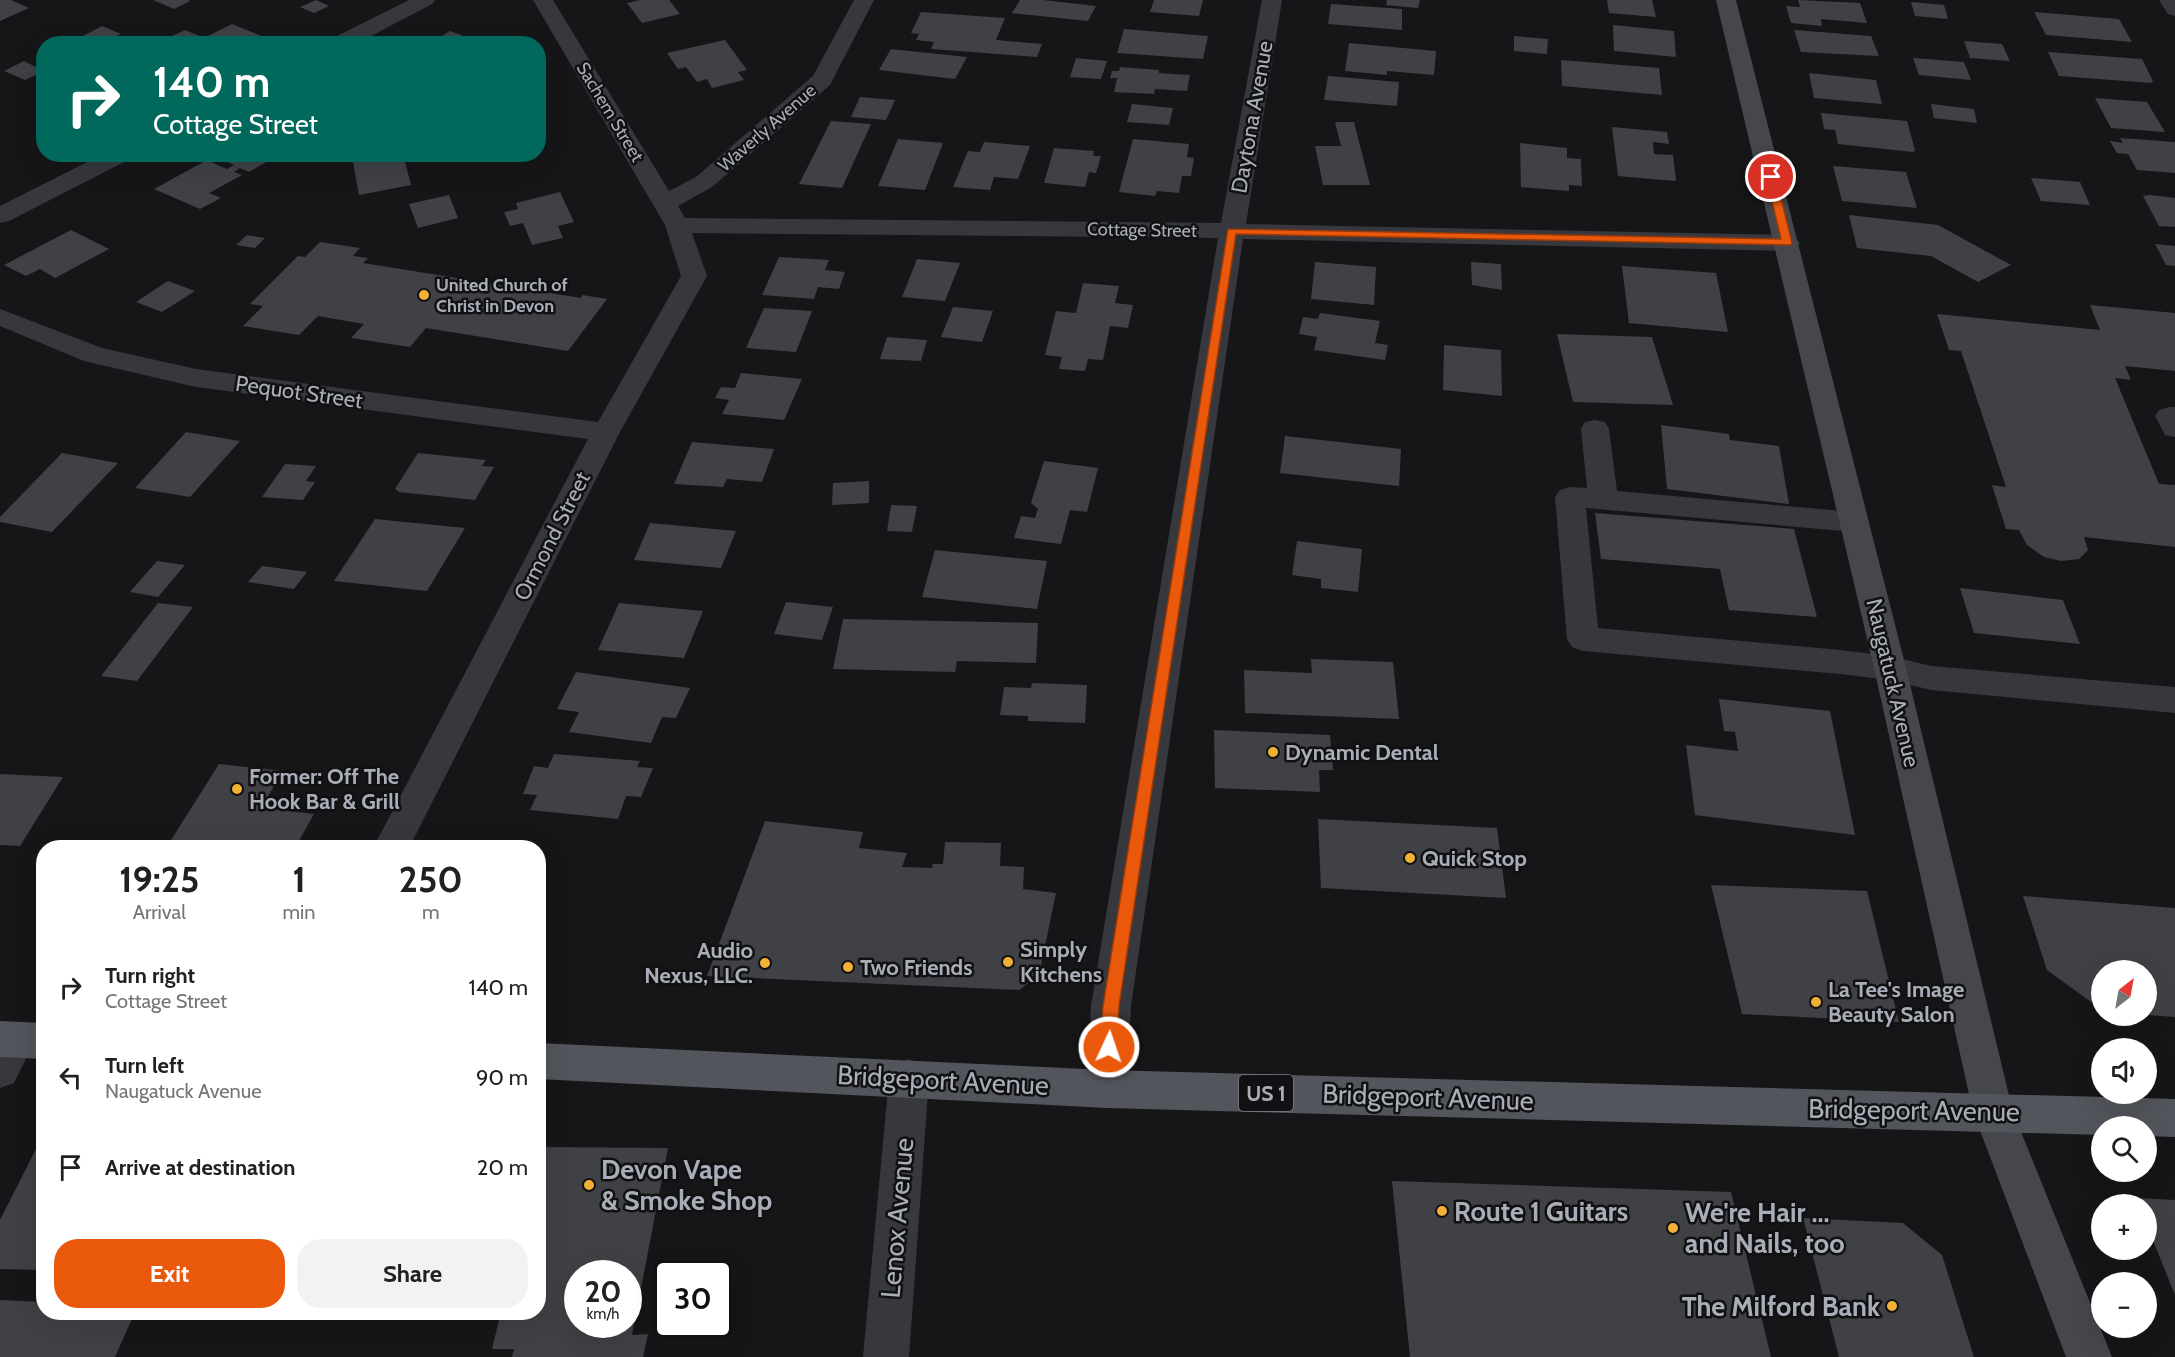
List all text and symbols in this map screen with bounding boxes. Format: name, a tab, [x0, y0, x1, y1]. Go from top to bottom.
street label: Daytona Avenue	[1225, 39, 1279, 195]
text: 140 m	[153, 56, 270, 108]
street label: Sachem Street	[572, 58, 648, 166]
icon: right	[54, 60, 132, 138]
street label: Waverly Avenue	[714, 79, 820, 177]
text: Cottage Street	[153, 108, 318, 141]
pin	[1745, 151, 1796, 202]
icon: arrive	[1754, 160, 1787, 193]
street label: Cottage Street	[1087, 218, 1197, 242]
place label: United Church of Christ in Devon	[436, 274, 568, 317]
marker: United Church of Christ in Devon	[417, 288, 431, 302]
street label: Pequot Street	[234, 370, 365, 414]
street label: Ormond Street	[508, 466, 596, 605]
street label: Naugatuck Avenue	[1860, 596, 1926, 770]
place label: Dynamic Dental	[1285, 739, 1439, 766]
marker: Dynamic Dental	[1266, 745, 1280, 759]
place label: Former: Off The Hook Bar & Grill	[249, 763, 400, 815]
marker: Former: Off The Hook Bar & Grill	[230, 782, 244, 796]
place label: Quick Stop	[1422, 845, 1527, 872]
marker: Quick Stop	[1403, 851, 1417, 865]
text: 19:25	[119, 857, 199, 901]
text: 1	[292, 857, 306, 901]
text: 250	[399, 857, 463, 901]
text: Arrival	[133, 900, 186, 924]
text: min	[283, 900, 316, 924]
text: m	[422, 900, 440, 924]
place label: Simply Kitchens	[1020, 936, 1102, 988]
place label: Audio Nexus, LLC.	[644, 937, 753, 989]
place label: Two Friends	[860, 954, 973, 981]
marker: Simply Kitchens	[1001, 955, 1015, 969]
marker: Audio Nexus, LLC.	[758, 956, 772, 970]
marker: Two Friends	[841, 960, 855, 974]
north arrow	[2091, 960, 2157, 1026]
map controls	[2091, 960, 2157, 1338]
text: Turn right	[105, 962, 195, 989]
icon: right	[54, 971, 87, 1004]
text: 140 m	[469, 974, 528, 1001]
place label: La Tee's Image Beauty Salon	[1828, 976, 1964, 1028]
text: Cottage Street	[105, 989, 227, 1013]
marker: La Tee's Image Beauty Salon	[1809, 995, 1823, 1009]
position arrow	[1077, 1015, 1141, 1079]
button: sound	[2091, 1038, 2157, 1104]
text: Turn left	[105, 1052, 184, 1079]
street label: Bridgeport Avenue	[836, 1058, 1050, 1102]
icon: left	[54, 1061, 87, 1094]
text: 90 m	[476, 1064, 528, 1091]
road number: US 1	[1239, 1075, 1293, 1111]
street label: Bridgeport Avenue	[1322, 1077, 1535, 1117]
text: Naugatuck Avenue	[105, 1079, 262, 1103]
street label: Bridgeport Avenue	[1808, 1092, 2020, 1128]
button: search	[2091, 1116, 2157, 1182]
street label: Lenox Avenue	[874, 1136, 920, 1300]
icon: arrive	[54, 1151, 87, 1184]
place label: Devon Vape & Smoke Shop	[601, 1153, 772, 1217]
text: Arrive at destination	[105, 1154, 295, 1181]
text: 20 m	[477, 1154, 528, 1181]
marker: Devon Vape & Smoke Shop	[582, 1178, 596, 1192]
button: +	[2091, 1194, 2157, 1260]
place label: Route 1 Guitars	[1454, 1195, 1628, 1228]
place label: We're Hair ... and Nails, too	[1685, 1196, 1845, 1260]
marker: Route 1 Guitars	[1435, 1204, 1449, 1218]
marker: We're Hair ... and Nails, too	[1666, 1221, 1680, 1235]
button: Exit	[54, 1239, 285, 1308]
button: Share	[297, 1239, 528, 1308]
speed limit sign: 30	[654, 1260, 732, 1338]
button: −	[2091, 1272, 2157, 1338]
text: 20	[584, 1273, 622, 1310]
place label: The Milford Bank	[1682, 1290, 1880, 1323]
marker: The Milford Bank	[1885, 1299, 1899, 1313]
text: km/h	[587, 1305, 619, 1323]

